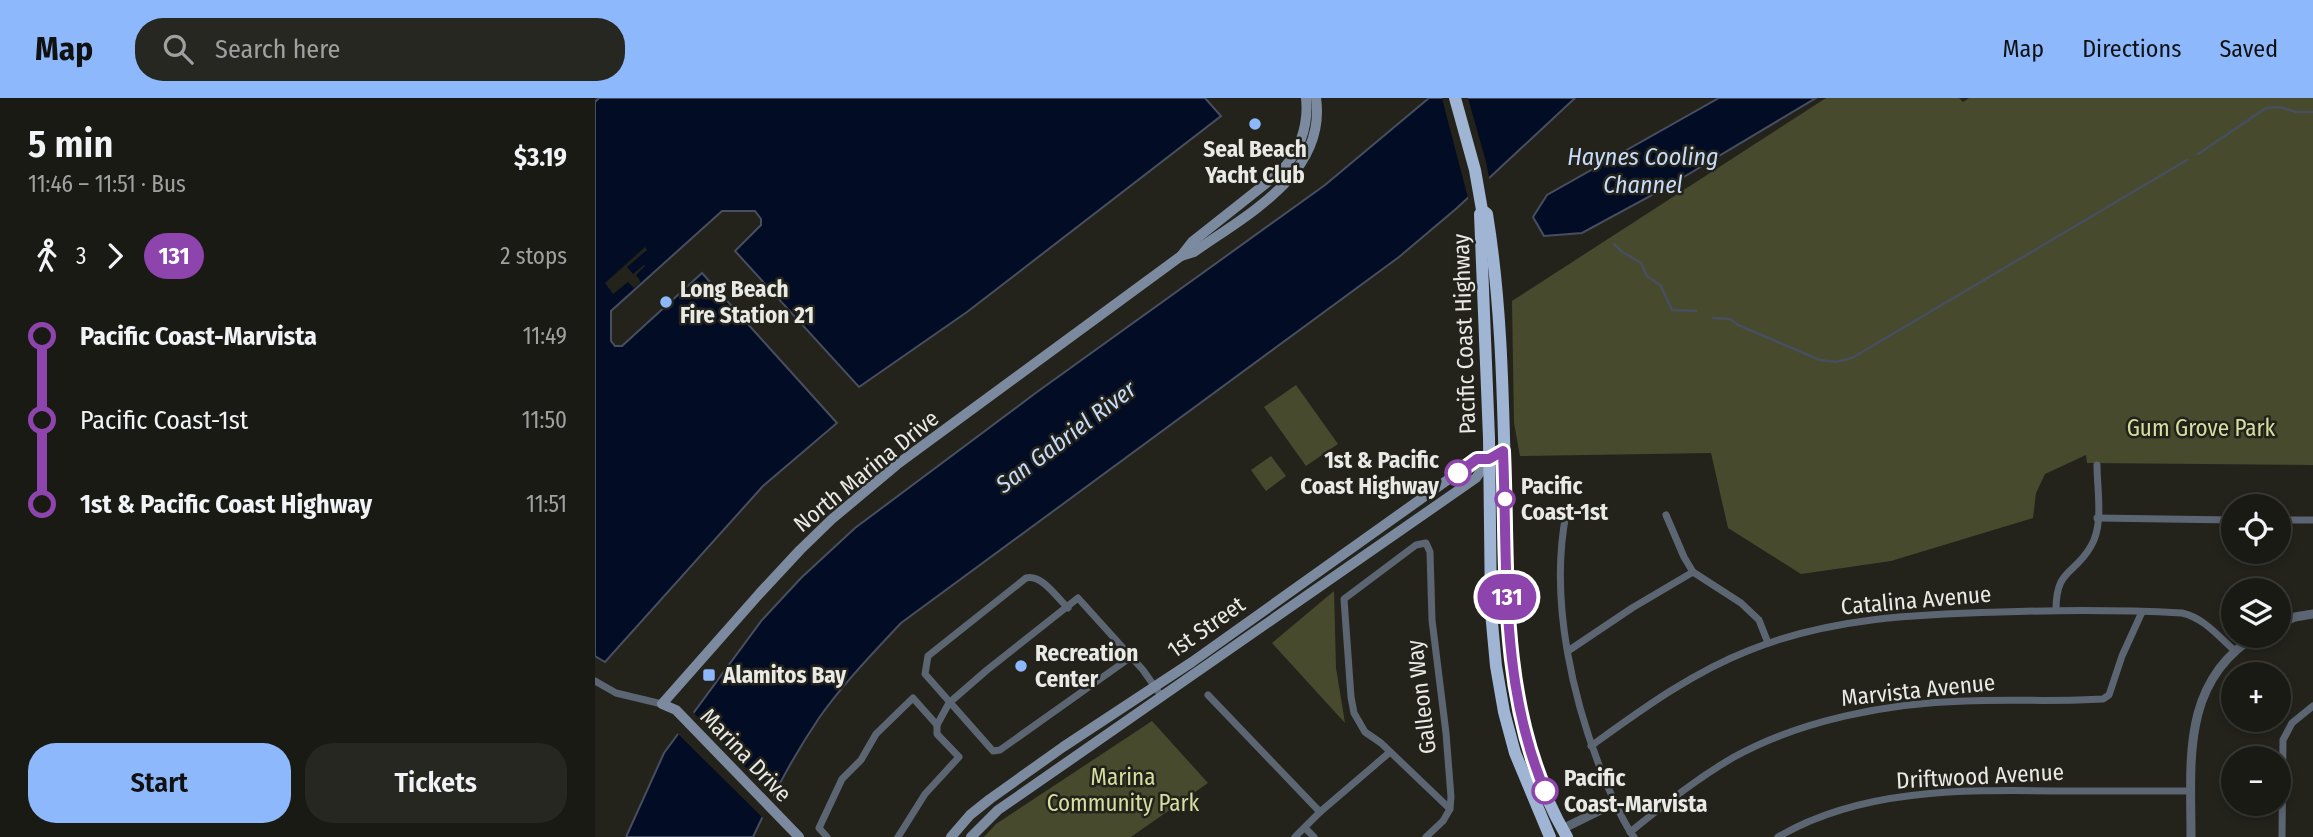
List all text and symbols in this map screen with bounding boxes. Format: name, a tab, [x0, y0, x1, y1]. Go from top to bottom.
search box	[135, 18, 625, 81]
text: Map	[35, 29, 93, 69]
icon: search	[159, 30, 197, 68]
text: Search here	[215, 34, 340, 65]
text: Map	[2003, 35, 2044, 63]
text: Directions	[2082, 35, 2181, 63]
text: Saved	[2219, 35, 2278, 63]
marker: Seal Beach Yacht Club	[1247, 116, 1263, 132]
text: 5 min	[28, 121, 113, 167]
place label: Seal Beach Yacht Club	[1203, 135, 1307, 189]
text: $3.19	[514, 142, 567, 173]
water label: Haynes Cooling Channel	[1567, 143, 1719, 199]
text: 11:46 – 11:51 · Bus	[28, 170, 186, 198]
street label: Pacific Coast Highway	[1446, 233, 1481, 435]
icon: walk	[28, 237, 66, 275]
icon: forward	[96, 237, 134, 275]
text: 3	[76, 242, 86, 270]
text: 131	[158, 242, 190, 270]
text: 2 stops	[500, 242, 567, 270]
place label: Long Beach Fire Station 21	[680, 275, 814, 329]
marker: Long Beach Fire Station 21	[658, 294, 674, 310]
text: Pacific Coast-Marvista	[80, 321, 317, 352]
text: 11:49	[523, 322, 567, 350]
water label: San Gabriel River	[990, 375, 1142, 499]
street label: North Marina Drive	[788, 404, 944, 538]
text: Pacific Coast-1st	[80, 405, 248, 436]
text: 11:50	[522, 406, 567, 434]
park label: Gum Grove Park	[2127, 414, 2276, 442]
place label: 1st & Pacific Coast Highway	[1300, 446, 1440, 500]
marker: 1st & Pacific Coast Highway	[1445, 460, 1471, 486]
place label: Pacific Coast-1st	[1521, 472, 1609, 526]
text: 1st & Pacific Coast Highway	[80, 489, 372, 520]
marker: Pacific Coast-1st	[1495, 489, 1515, 509]
text: 11:51	[526, 490, 567, 518]
map controls	[2221, 494, 2291, 816]
button: locate	[2221, 494, 2291, 564]
line badge: 131	[1467, 574, 1547, 620]
button: layers	[2221, 578, 2291, 648]
street label: Catalina Avenue	[1840, 579, 1992, 621]
text: 131	[1491, 583, 1523, 611]
street label: 1st Street	[1162, 590, 1251, 664]
street label: Galleon Way	[1400, 638, 1442, 756]
place label: Recreation Center	[1035, 639, 1138, 693]
marker: Recreation Center	[1013, 658, 1029, 674]
place label: Alamitos Bay	[722, 661, 847, 689]
button: +	[2221, 662, 2291, 732]
marker: Alamitos Bay	[701, 667, 717, 683]
street label: Marvista Avenue	[1840, 668, 1996, 712]
street label: Marina Drive	[695, 702, 797, 808]
button: Start	[28, 743, 291, 823]
button: Tickets	[305, 743, 567, 823]
button: −	[2221, 746, 2291, 816]
street label: Driftwood Avenue	[1895, 758, 2065, 794]
park label: Marina Community Park	[1047, 763, 1200, 817]
place label: Pacific Coast-Marvista	[1564, 764, 1707, 818]
marker: Pacific Coast-Marvista	[1532, 778, 1558, 804]

